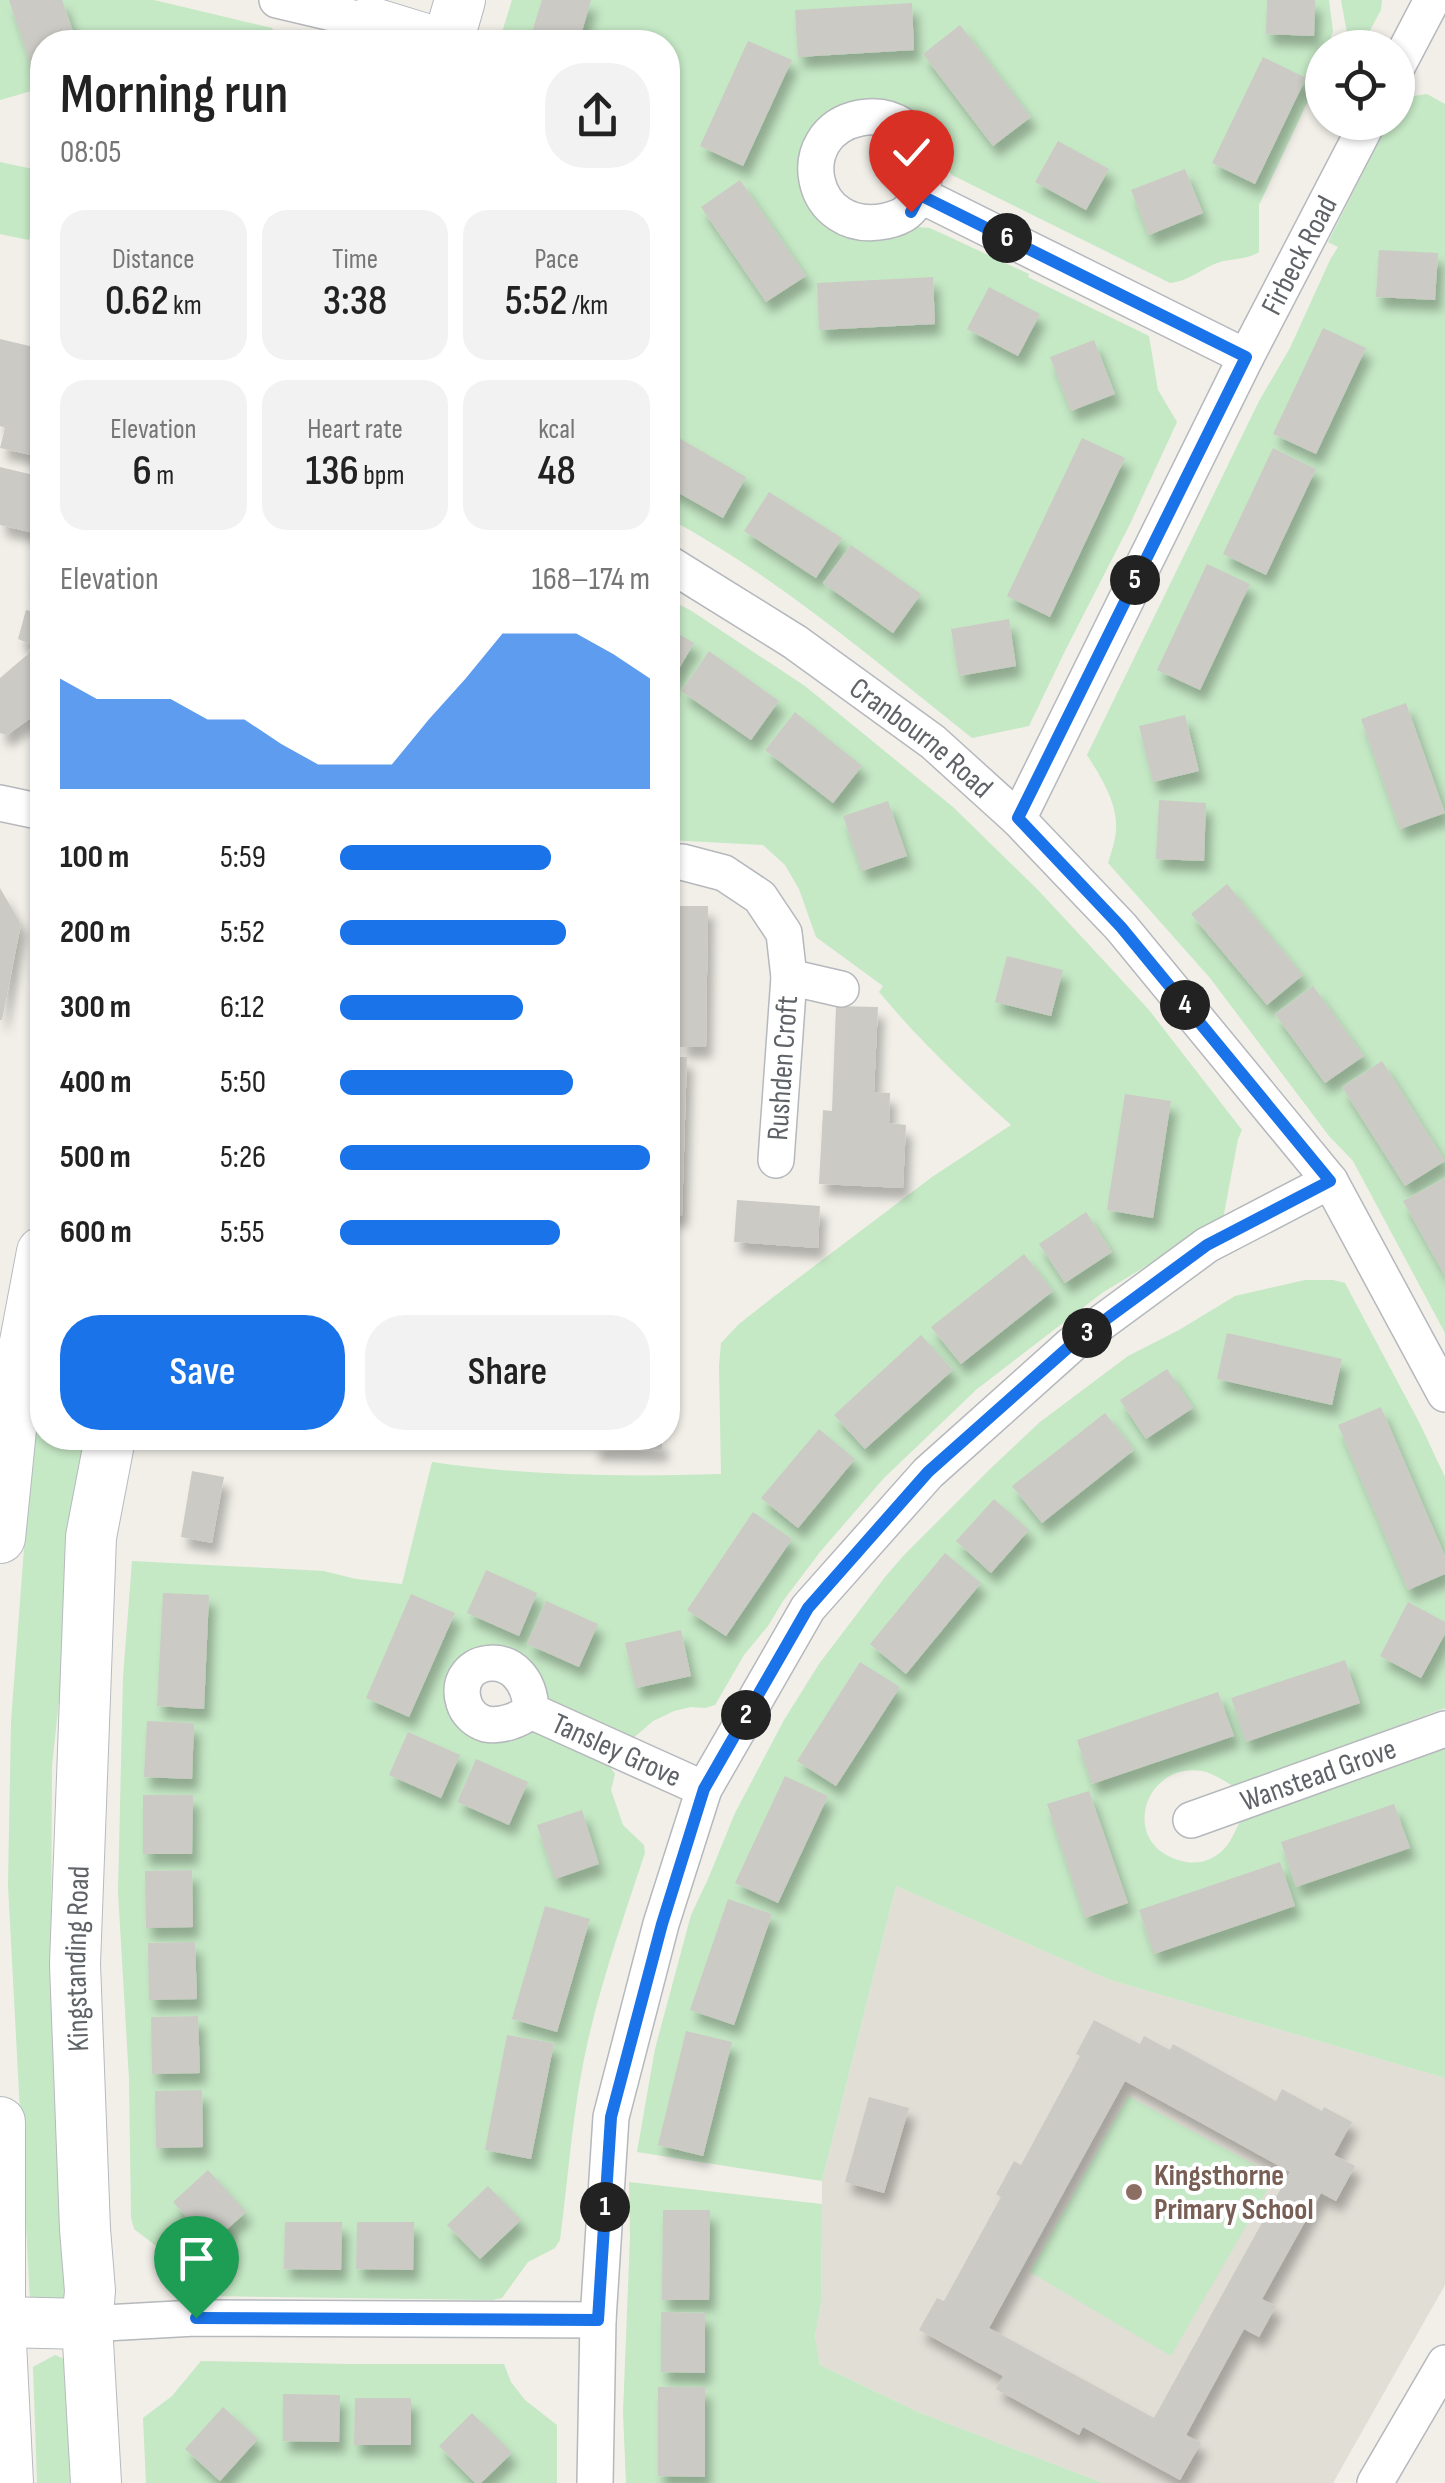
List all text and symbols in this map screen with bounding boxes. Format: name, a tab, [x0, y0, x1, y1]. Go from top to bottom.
map controls	[1305, 30, 1415, 140]
button: locate	[1305, 30, 1415, 140]
text: Morning run	[60, 62, 288, 129]
button: share	[545, 63, 650, 168]
pin	[869, 110, 954, 213]
icon: check	[884, 125, 939, 180]
text: 08:05	[60, 133, 121, 172]
street label: Firbeck Road	[1254, 190, 1345, 321]
pin: 6	[982, 213, 1032, 263]
text: 6	[1000, 221, 1014, 254]
text: Distance	[112, 243, 195, 276]
text: Time	[332, 243, 378, 276]
text: Pace	[534, 243, 579, 276]
text: 0.62	[105, 276, 169, 327]
text: 3:38	[323, 276, 387, 327]
text: 5:52	[505, 276, 567, 327]
text: km	[169, 289, 202, 322]
text: /km	[567, 289, 608, 322]
text: Elevation	[110, 413, 197, 446]
text: Heart rate	[307, 413, 403, 446]
text: kcal	[538, 413, 575, 446]
text: 6	[133, 446, 152, 497]
text: 136	[306, 446, 359, 497]
text: 48	[538, 446, 576, 497]
text: m	[152, 459, 174, 492]
text: bpm	[359, 459, 404, 492]
pin: 5	[1110, 555, 1160, 605]
text: Elevation	[60, 560, 159, 599]
text: 168–174 m	[532, 560, 650, 599]
text: 5	[1129, 563, 1141, 596]
street label: Cranbourne Road	[842, 671, 1000, 806]
text: 100 m	[60, 838, 129, 877]
text: 5:59	[220, 838, 266, 877]
text: 200 m	[60, 913, 131, 952]
text: 5:52	[220, 913, 265, 952]
pin: 4	[1160, 980, 1210, 1030]
text: 300 m	[60, 988, 131, 1027]
text: 6:12	[220, 988, 265, 1027]
text: 4	[1178, 988, 1192, 1021]
street label: Rushden Croft	[760, 995, 806, 1142]
text: 400 m	[60, 1063, 132, 1102]
text: 5:50	[220, 1063, 266, 1102]
text: 500 m	[60, 1138, 131, 1177]
text: 5:26	[220, 1138, 266, 1177]
text: 600 m	[60, 1213, 132, 1252]
text: 5:55	[220, 1213, 265, 1252]
pin: 3	[1062, 1308, 1112, 1358]
button: Save	[60, 1315, 345, 1430]
button: Share	[365, 1315, 650, 1430]
text: 3	[1081, 1316, 1093, 1349]
pin: 2	[721, 1690, 771, 1740]
text: 2	[740, 1698, 752, 1731]
street label: Tansley Grove	[546, 1706, 687, 1795]
street label: Wanstead Grove	[1236, 1731, 1401, 1820]
street label: Kingstanding Road	[58, 1865, 98, 2052]
place label: Kingsthorne Primary School	[1154, 2158, 1314, 2228]
marker: Kingsthorne Primary School	[1123, 2181, 1145, 2203]
pin: 1	[580, 2182, 630, 2232]
text: 1	[600, 2190, 610, 2223]
pin	[154, 2216, 239, 2319]
icon: arrive	[169, 2231, 224, 2286]

